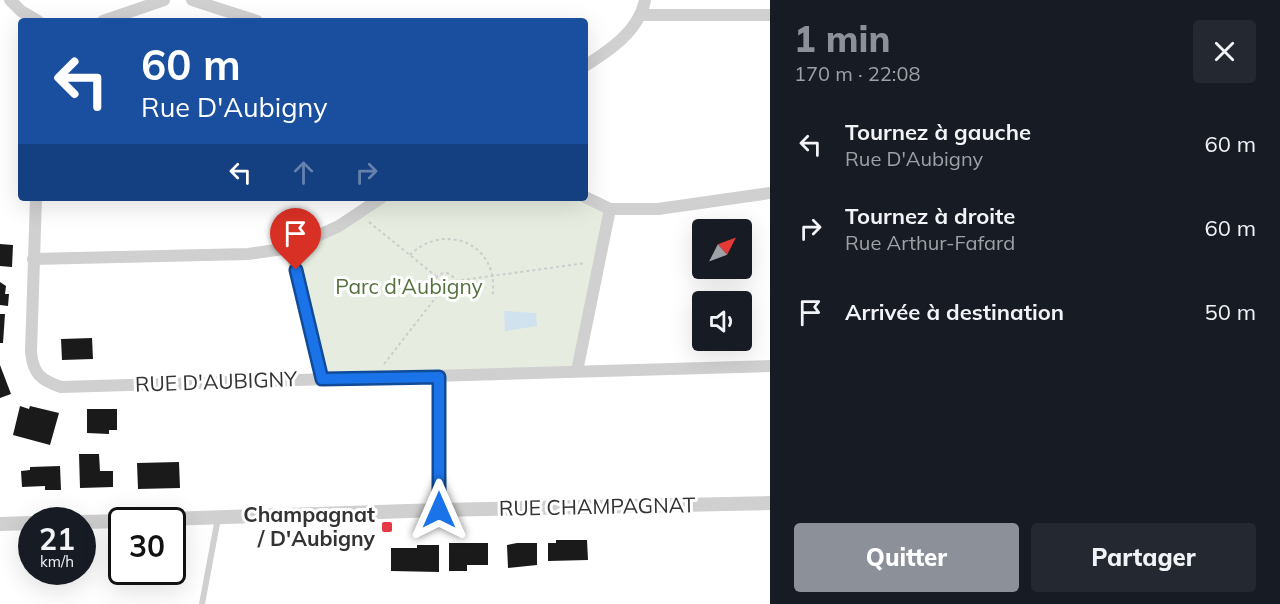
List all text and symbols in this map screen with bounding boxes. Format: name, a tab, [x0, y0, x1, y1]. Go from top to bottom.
text: 1 min	[794, 16, 890, 61]
button: close	[1193, 20, 1256, 83]
text: 60 m	[141, 38, 241, 91]
icon: left	[42, 42, 120, 120]
text: 170 m · 22:08	[794, 61, 920, 86]
text: Rue D'Aubigny	[141, 90, 328, 124]
text: Tournez à gauche	[845, 118, 1031, 146]
icon: left	[794, 128, 827, 161]
text: 60 m	[1205, 130, 1256, 158]
text: Rue D'Aubigny	[845, 146, 983, 171]
icon: left	[224, 156, 257, 189]
icon: ahead	[287, 156, 320, 189]
icon: right	[350, 156, 383, 189]
text: Tournez à droite	[845, 202, 1015, 230]
pin	[270, 208, 321, 270]
icon: right	[794, 212, 827, 245]
text: 60 m	[1205, 214, 1256, 242]
icon: arrive	[279, 217, 312, 250]
north arrow	[692, 219, 752, 279]
map controls	[692, 219, 752, 351]
text: Rue Arthur-Fafard	[845, 230, 1015, 255]
park label: Parc d'Aubigny	[335, 273, 483, 299]
button: sound	[692, 291, 752, 351]
icon: arrive	[794, 296, 827, 329]
text: Arrivée à destination	[845, 298, 1064, 326]
text: 50 m	[1205, 298, 1256, 326]
street label: RUE D'AUBIGNY	[134, 365, 298, 397]
position arrow	[407, 478, 471, 542]
street label: RUE CHAMPAGNAT	[499, 491, 696, 521]
place label: Champagnat / D'Aubigny	[243, 501, 376, 551]
speed limit sign: 30	[108, 507, 186, 585]
text: 21	[39, 520, 75, 558]
marker: Champagnat / D'Aubigny	[380, 520, 394, 534]
button: Quitter	[794, 523, 1019, 592]
button: Partager	[1031, 523, 1256, 592]
text: km/h	[40, 552, 74, 571]

